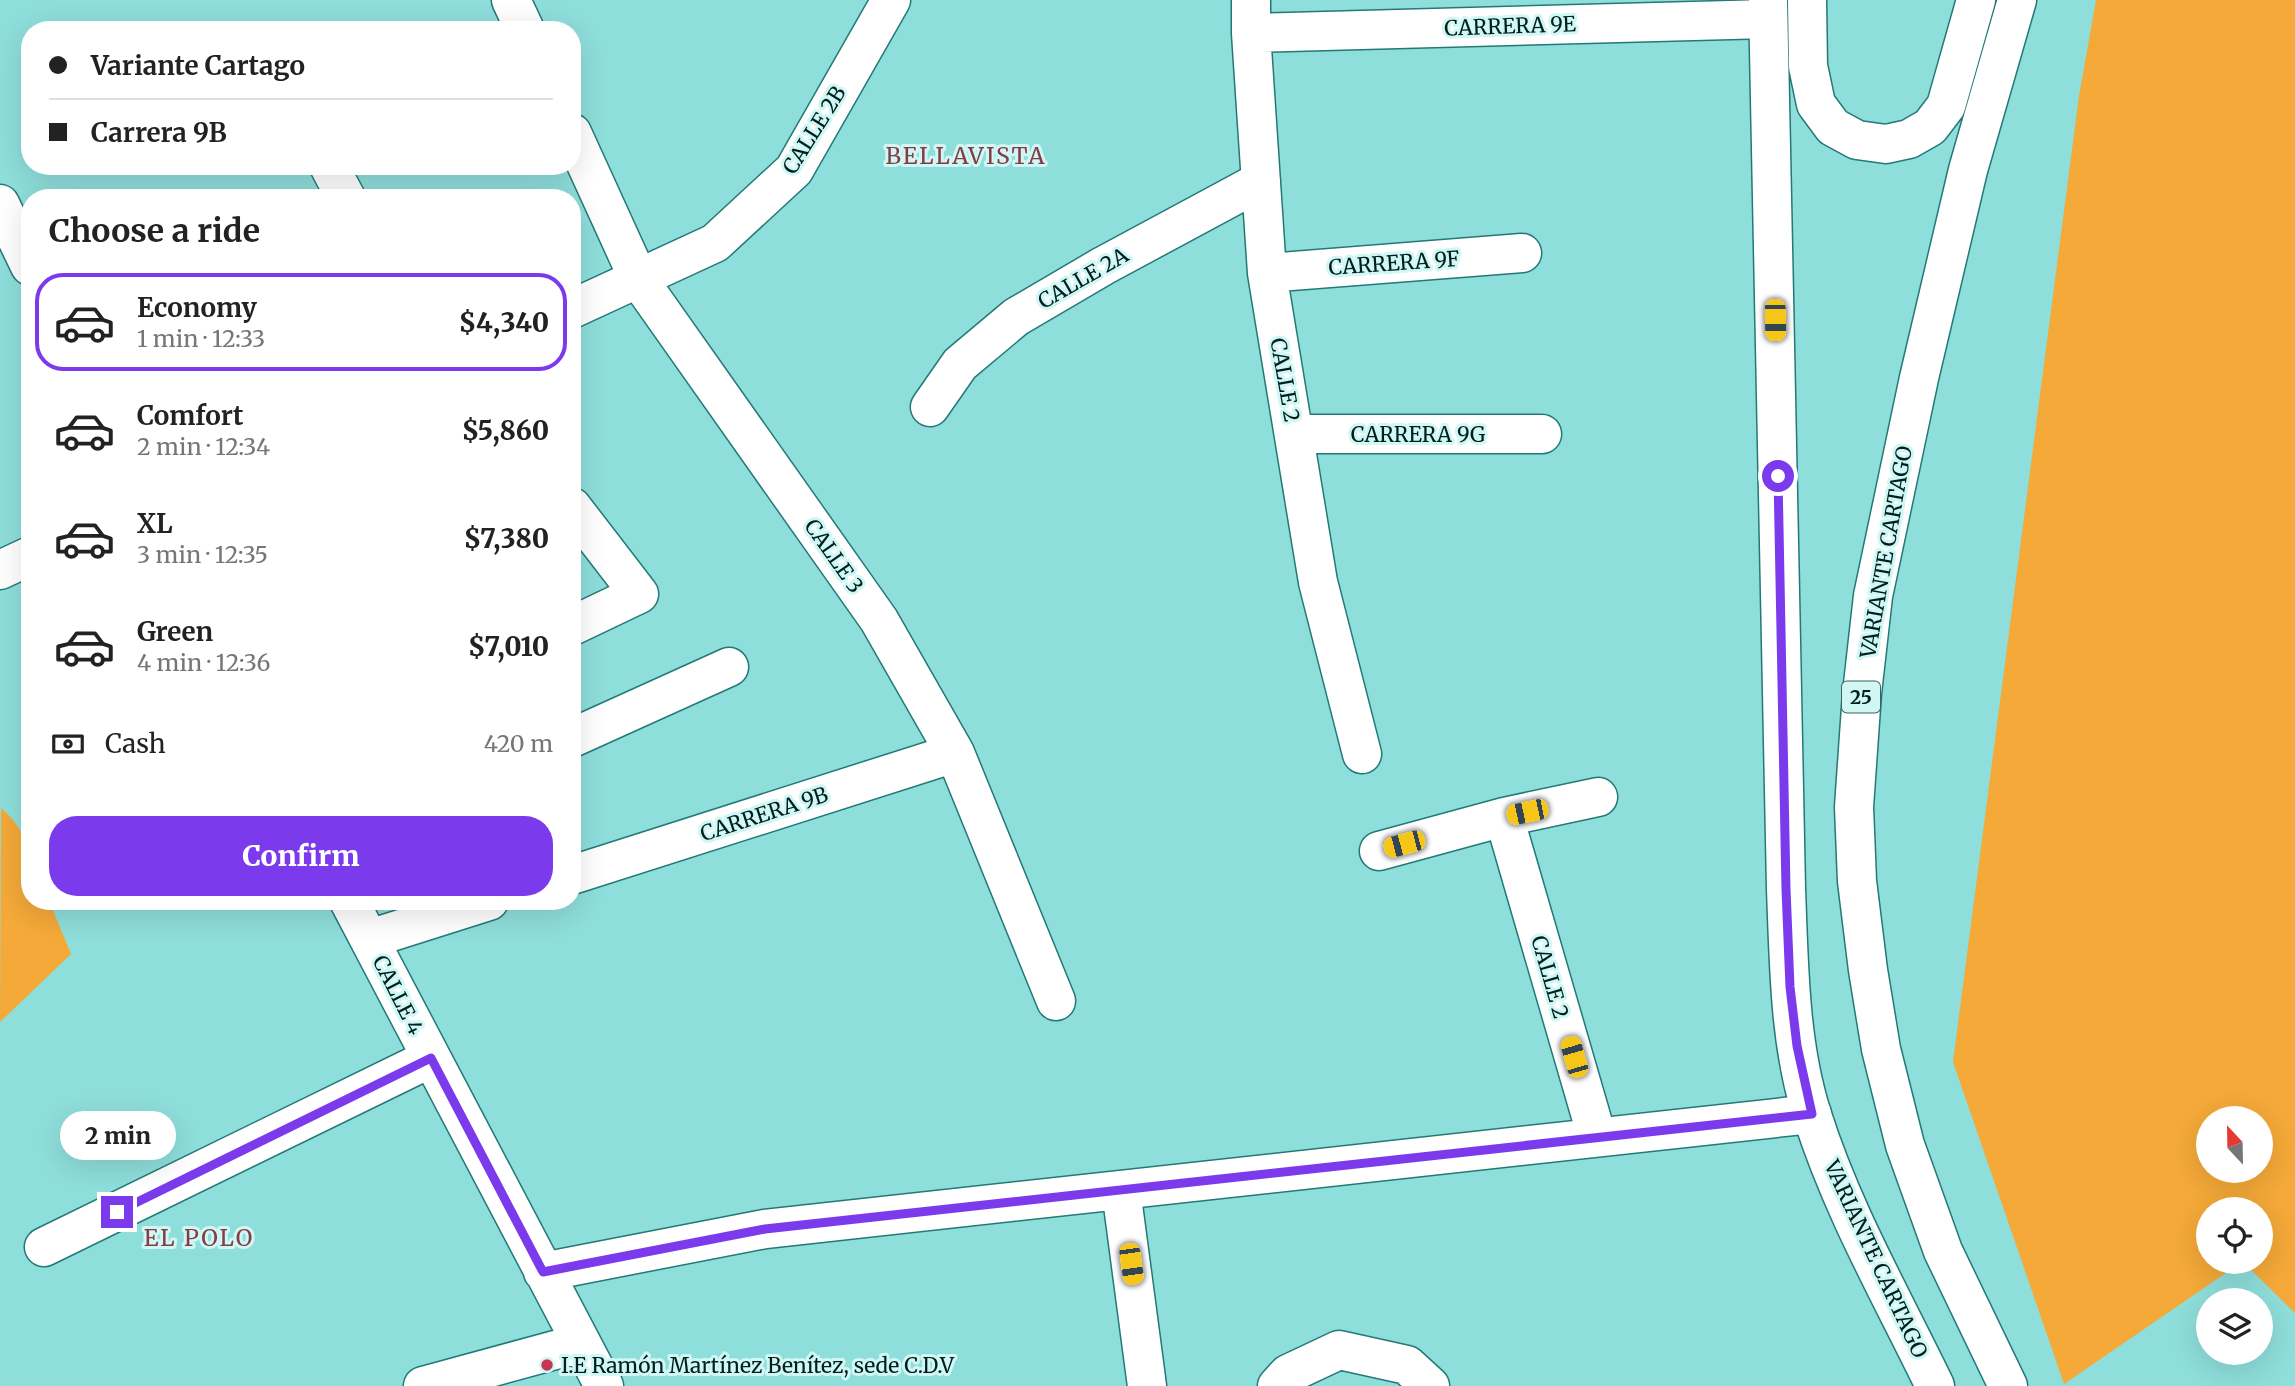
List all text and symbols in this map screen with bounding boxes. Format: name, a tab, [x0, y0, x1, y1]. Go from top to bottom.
street label: CARRERA 9E	[1444, 10, 1577, 42]
text: Variante Cartago	[91, 49, 305, 82]
street label: CALLE 2B	[776, 81, 852, 179]
text: Carrera 9B	[91, 116, 227, 149]
district label: BELLAVISTA	[886, 141, 1046, 170]
text: Choose a ride	[49, 211, 260, 251]
street label: CALLE 2A	[1033, 241, 1133, 315]
street label: CARRERA 9F	[1328, 245, 1460, 281]
icon: car	[53, 291, 116, 354]
text: Economy	[137, 291, 257, 324]
car	[1765, 299, 1786, 341]
text: $4,340	[459, 306, 549, 339]
text: 1 min · 12:33	[137, 324, 265, 353]
street label: CALLE 2	[1264, 336, 1306, 424]
icon: car	[53, 399, 116, 462]
text: Comfort	[137, 399, 243, 432]
text: $5,860	[462, 414, 549, 447]
street label: CARRERA 9G	[1351, 421, 1485, 448]
text: 2 min · 12:34	[137, 432, 270, 461]
street label: VARIANTE CARTAGO	[1854, 444, 1918, 661]
route start	[1762, 460, 1794, 492]
icon: car	[53, 507, 116, 570]
text: XL	[137, 507, 173, 540]
street label: CALLE 3	[799, 514, 869, 598]
text: $7,380	[464, 522, 549, 555]
text: 3 min · 12:35	[137, 540, 268, 569]
icon: car	[53, 615, 116, 678]
text: Green	[137, 615, 213, 648]
text: $7,010	[468, 630, 549, 663]
text: 4 min · 12:36	[137, 648, 271, 677]
road number: 25	[1842, 682, 1880, 712]
icon: cash	[49, 725, 87, 763]
text: Cash	[105, 727, 166, 760]
text: 420 m	[484, 729, 553, 758]
street label: CARRERA 9B	[697, 781, 831, 847]
car	[1505, 797, 1550, 827]
button: Confirm	[49, 816, 553, 896]
car	[1381, 828, 1428, 860]
street label: CALLE 2	[1525, 932, 1575, 1022]
street label: CALLE 4	[367, 951, 429, 1039]
car	[1559, 1034, 1590, 1080]
north arrow	[2196, 1106, 2273, 1183]
map controls	[2196, 1106, 2273, 1365]
callout: 2 min	[59, 1110, 175, 1160]
text: 2 min	[85, 1121, 151, 1150]
street label: VARIANTE CARTAGO	[1818, 1155, 1934, 1362]
route end	[101, 1196, 133, 1228]
button: locate	[2196, 1197, 2273, 1274]
district label: EL POLO	[144, 1223, 254, 1252]
car	[1118, 1242, 1145, 1286]
button: layers	[2196, 1288, 2273, 1365]
place label: I.E Ramón Martínez Benítez, sede C.D.V	[561, 1352, 955, 1379]
marker: I.E Ramón Martínez Benítez, sede C.D.V	[539, 1357, 555, 1373]

